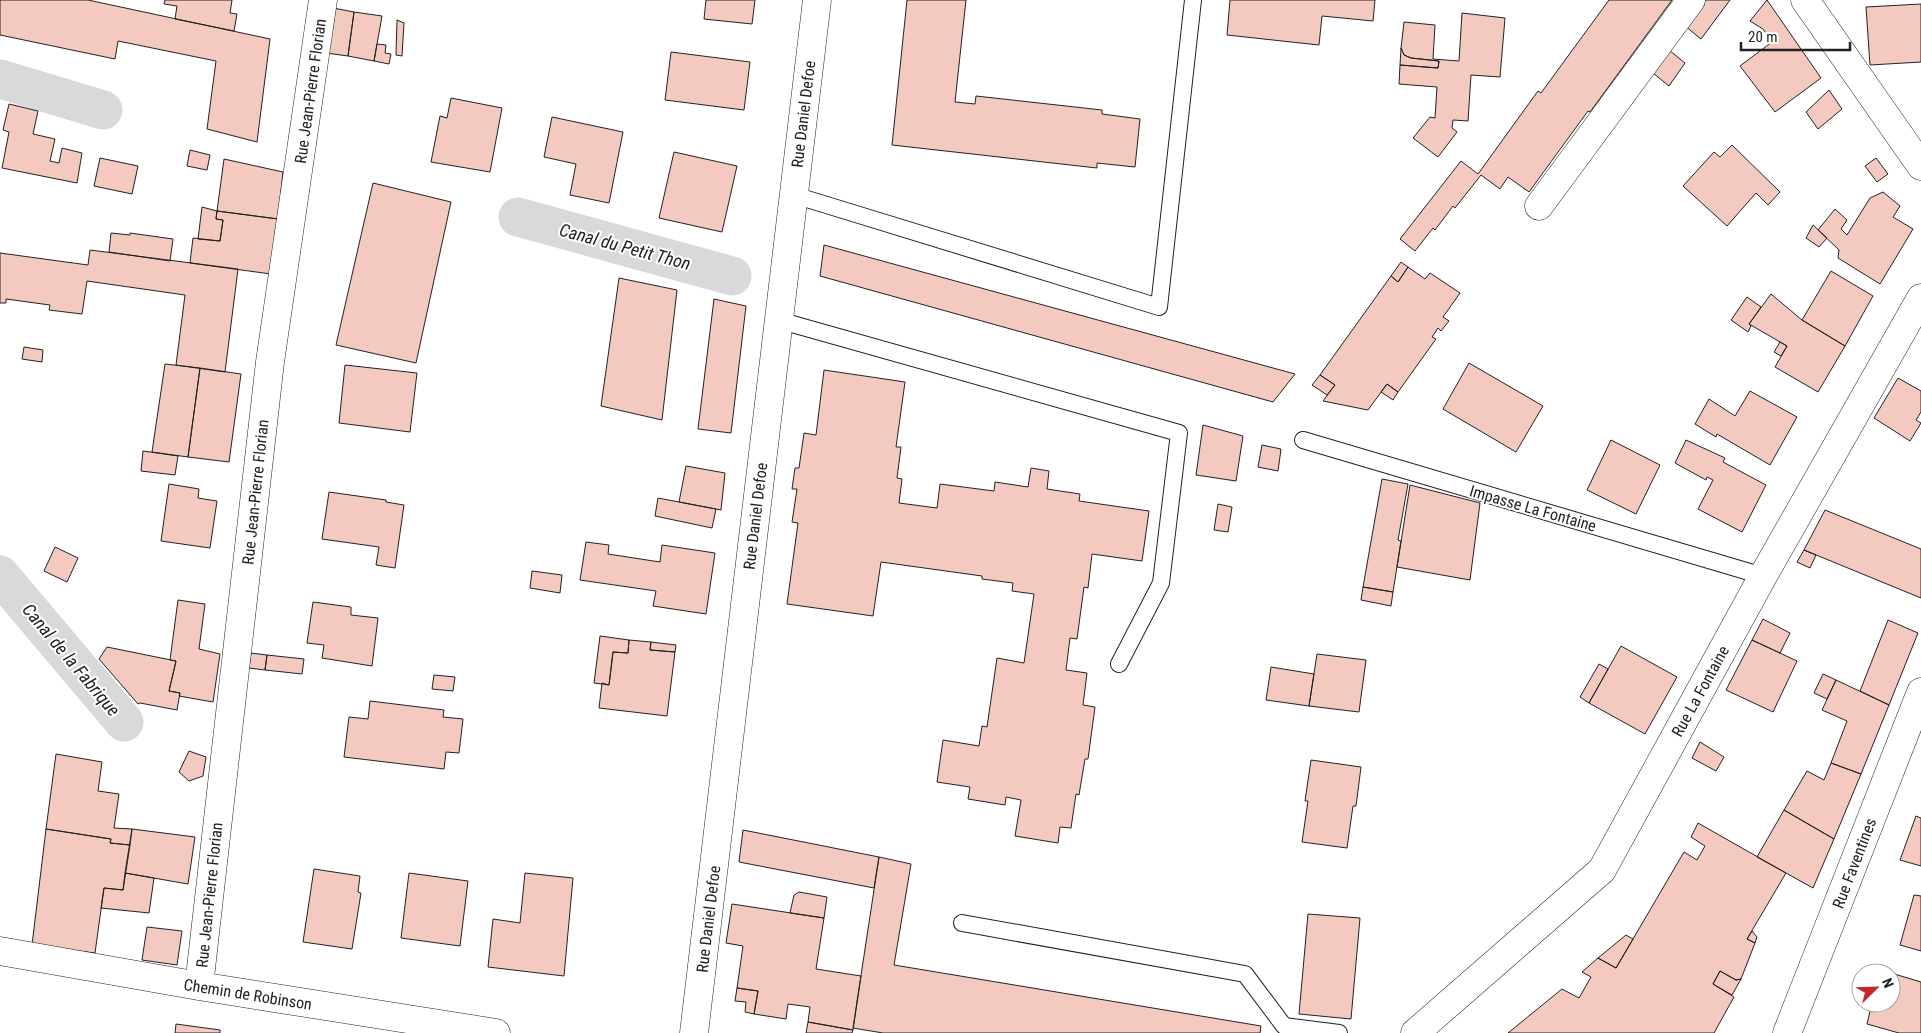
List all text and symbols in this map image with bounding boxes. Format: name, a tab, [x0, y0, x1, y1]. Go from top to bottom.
street label: Rue Jean-Pierre Florian	[291, 17, 330, 165]
scale bar	[1741, 20, 1850, 52]
text: 20 m	[1748, 28, 1778, 46]
street label: Rue Daniel Defoe	[788, 59, 819, 169]
water label: Canal du Petit Thon	[557, 219, 693, 274]
street label: Rue Jean-Pierre Florian	[238, 418, 273, 566]
street label: Rue Daniel Defoe	[740, 461, 771, 571]
street label: Impasse La Fontaine	[1467, 481, 1598, 536]
water label: Canal de la Fabrique	[18, 599, 125, 720]
street label: Rue La Fontaine	[1668, 642, 1733, 740]
street label: Rue Faventines	[1829, 815, 1880, 911]
street label: Rue Jean-Pierre Florian	[192, 821, 227, 969]
street label: Rue Daniel Defoe	[693, 864, 724, 974]
north arrow	[1851, 963, 1901, 1013]
street label: Chemin de Robinson	[182, 975, 313, 1014]
text: N	[1879, 976, 1897, 990]

